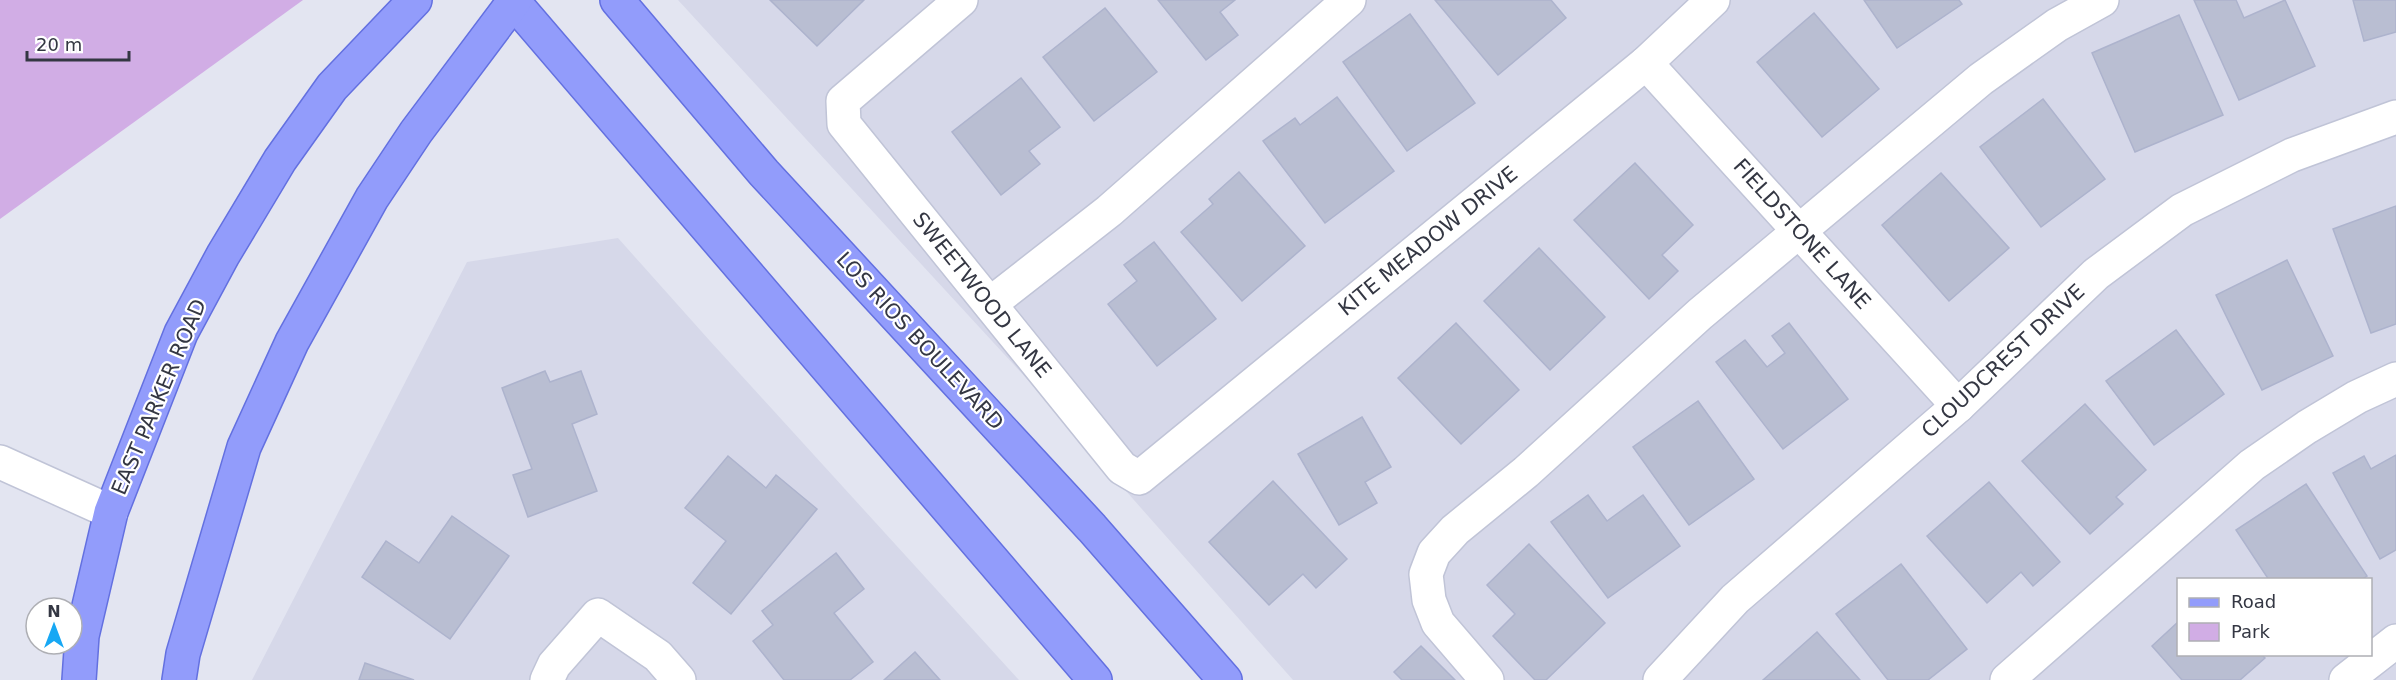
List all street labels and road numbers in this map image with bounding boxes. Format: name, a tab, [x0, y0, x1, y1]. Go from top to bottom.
street label: FIELDSTONE LANE	[1728, 154, 1876, 314]
street label: KITE MEADOW DRIVE	[1334, 161, 1522, 321]
street label: SWEETWOOD LANE	[908, 208, 1056, 382]
street label: LOS RIOS BOULEVARD	[831, 247, 1009, 435]
street label: CLOUDCREST DRIVE	[1917, 279, 2089, 443]
street label: EAST PARKER ROAD	[107, 296, 211, 498]

